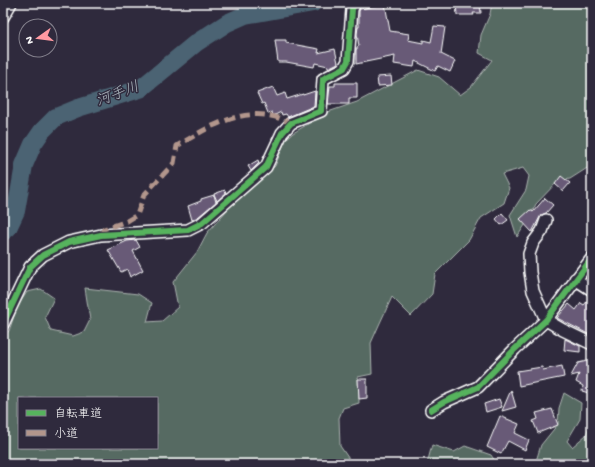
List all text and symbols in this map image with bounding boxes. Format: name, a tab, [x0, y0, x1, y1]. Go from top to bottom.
north arrow	[18, 18, 58, 58]
text: N	[24, 35, 37, 45]
water label: 河手川	[94, 79, 142, 111]
legend	[18, 397, 158, 449]
text: 自転車道	[54, 407, 102, 422]
text: 小道	[54, 427, 78, 442]

